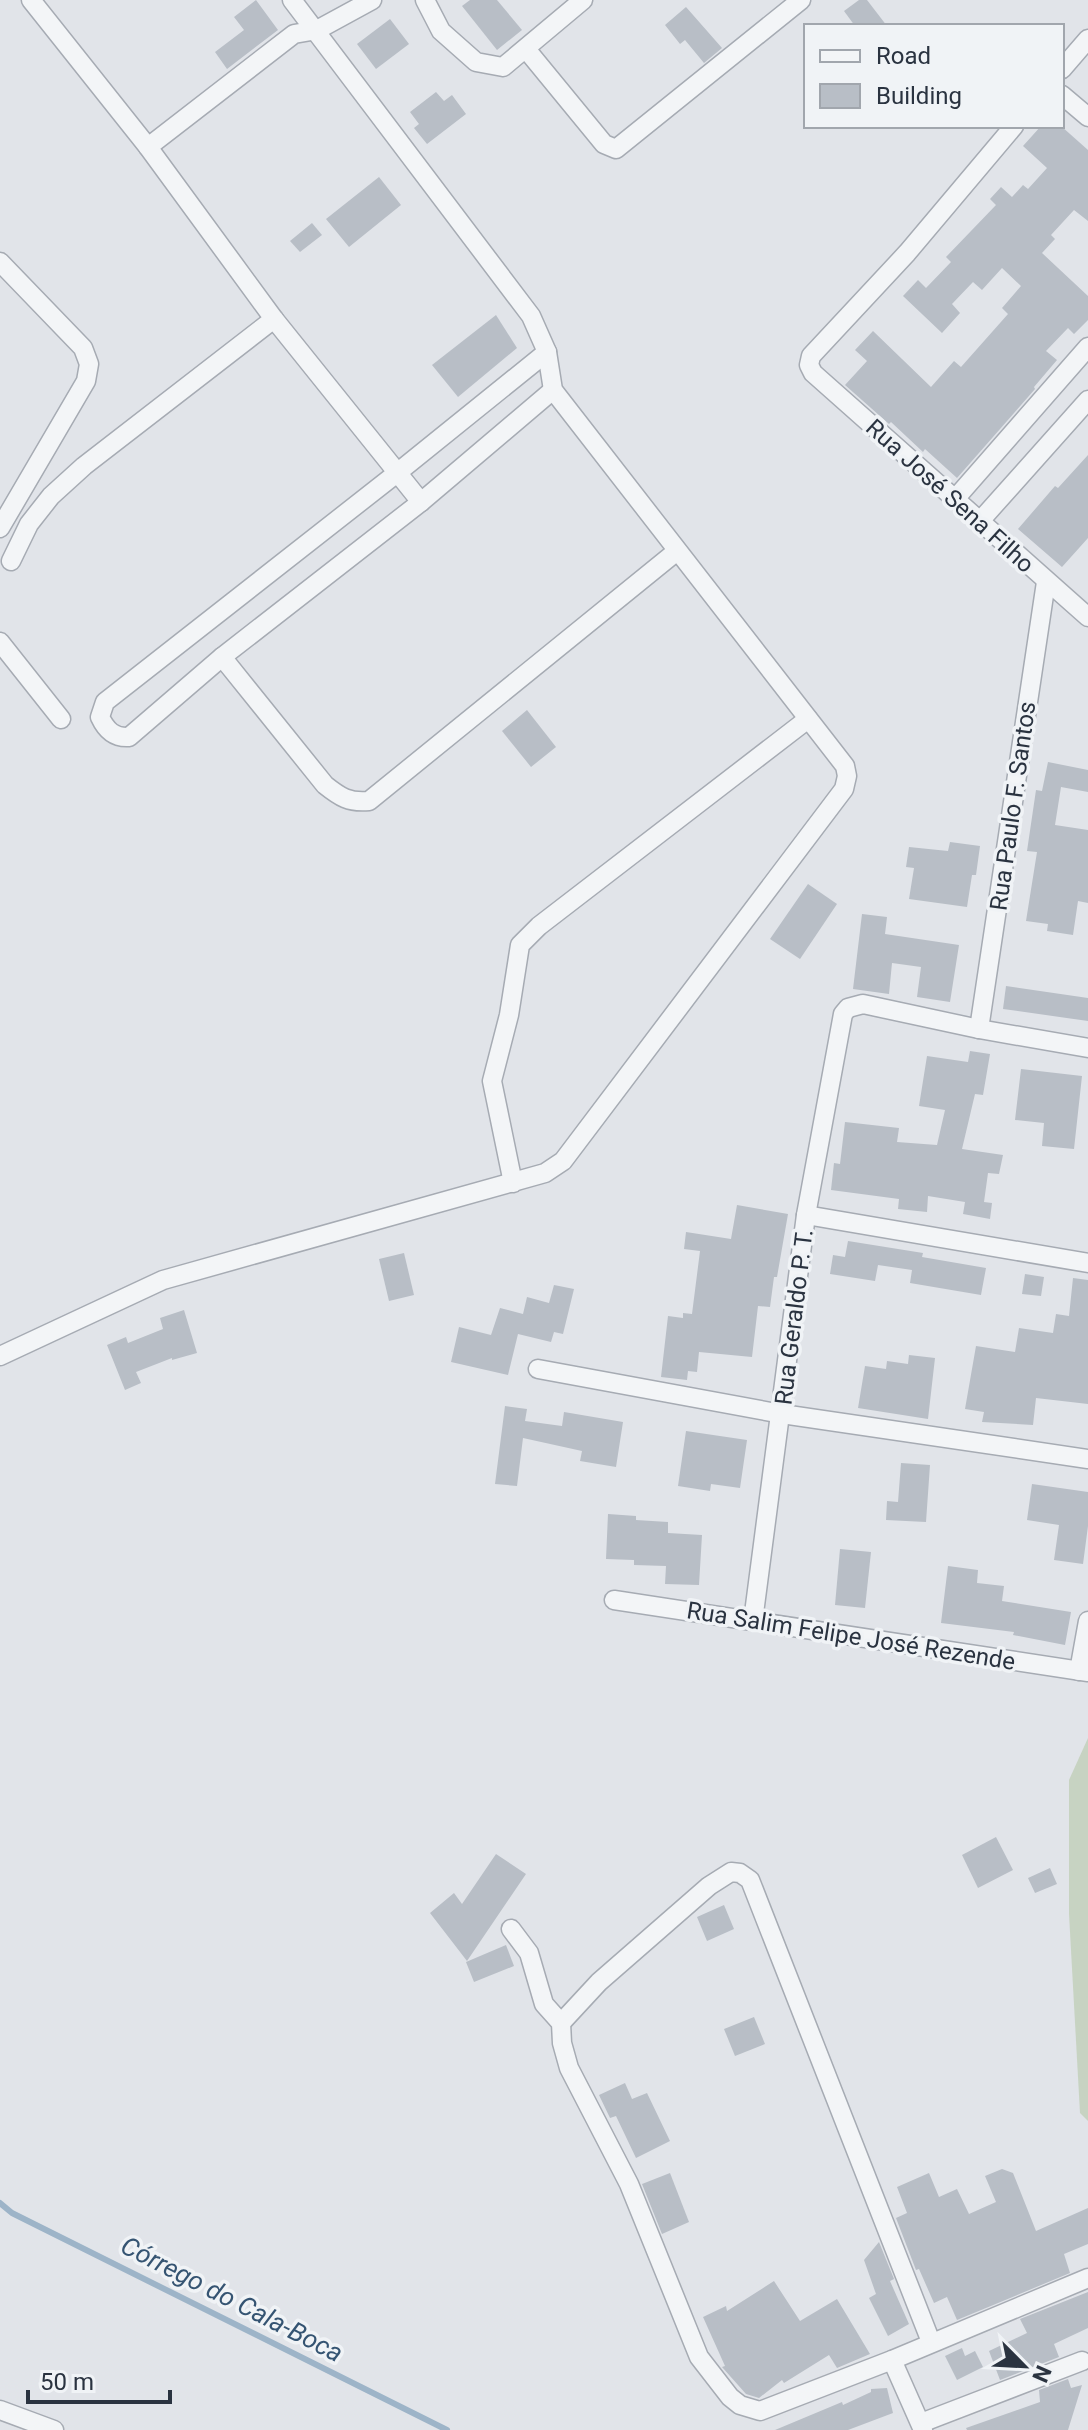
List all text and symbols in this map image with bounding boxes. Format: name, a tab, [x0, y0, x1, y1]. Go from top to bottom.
legend	[804, 24, 1064, 128]
text: Road	[876, 42, 931, 70]
text: Building	[876, 82, 962, 110]
street label: Rua José Sena Filho	[860, 413, 1040, 579]
street label: Rua Paulo F. Santos	[984, 700, 1042, 912]
street label: Rua Geraldo P. T.	[769, 1227, 819, 1407]
street label: Rua Salim Felipe José Rezende	[685, 1596, 1017, 1676]
water label: Córrego do Cala-Boca	[116, 2230, 348, 2368]
north arrow	[984, 2326, 1064, 2406]
scale bar	[28, 2354, 170, 2404]
text: N	[1027, 2362, 1056, 2386]
text: 50 m	[40, 2368, 94, 2396]

